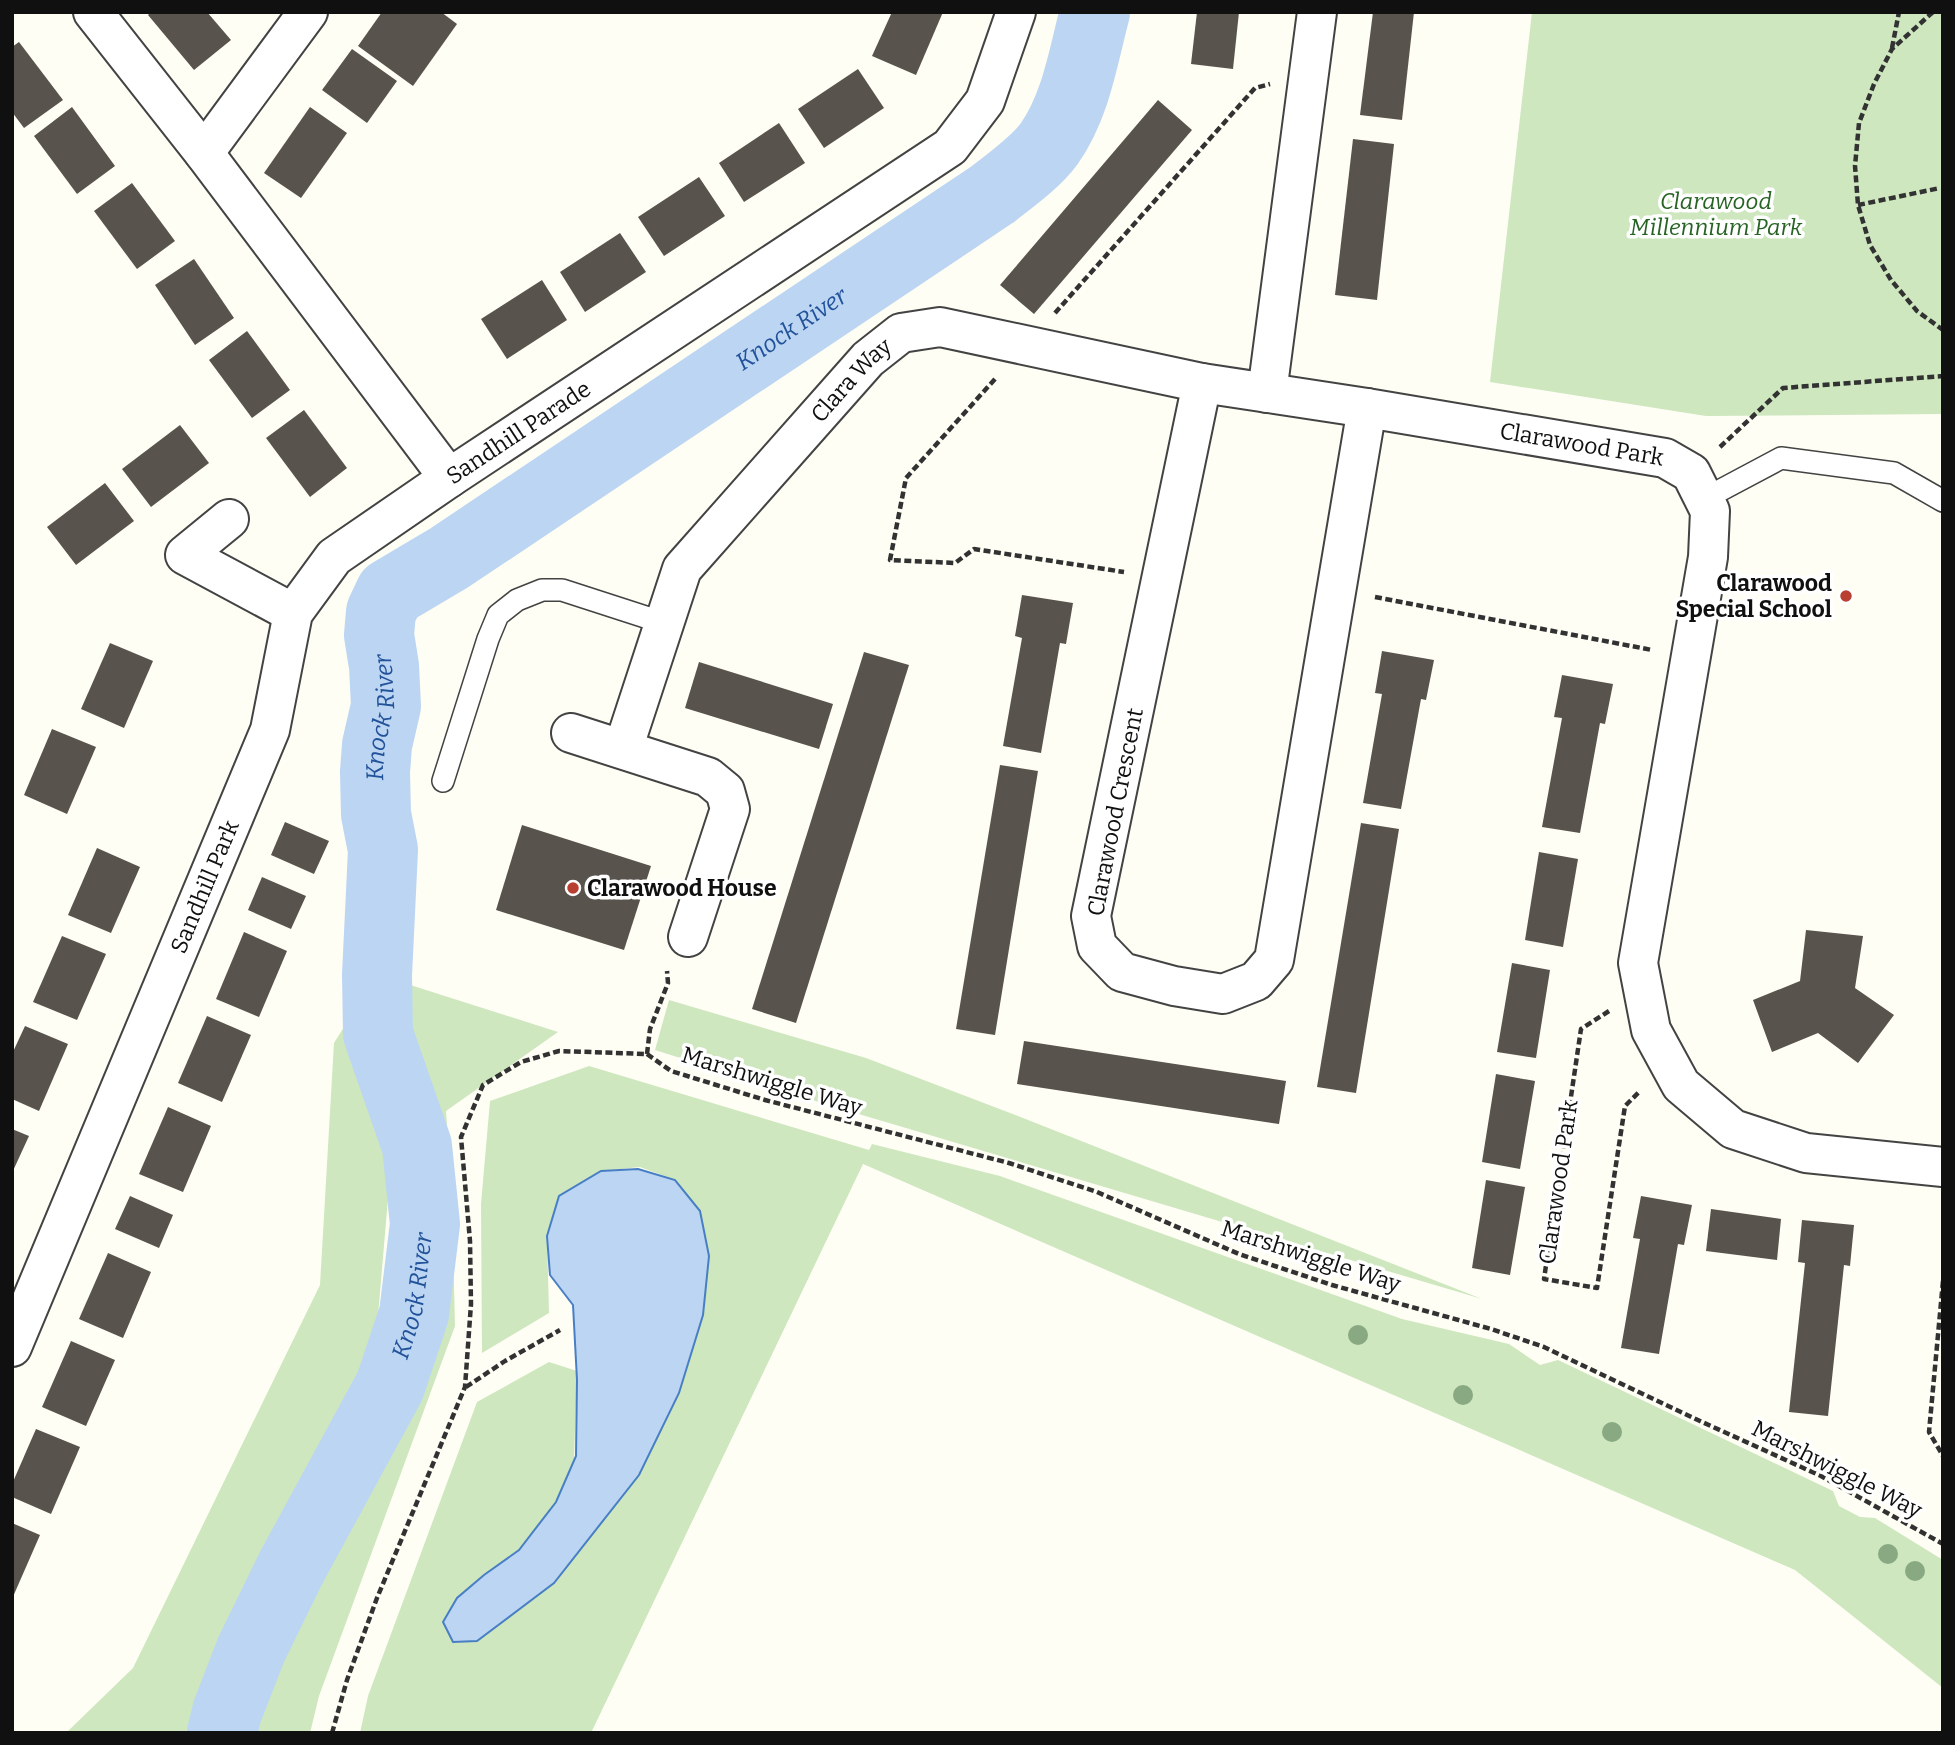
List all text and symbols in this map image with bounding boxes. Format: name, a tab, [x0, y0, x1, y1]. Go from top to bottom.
park label: Clarawood Millennium Park	[1630, 187, 1803, 241]
water label: Knock River	[730, 281, 853, 376]
street label: Clara Way	[805, 332, 898, 428]
street label: Sandhill Parade	[441, 374, 596, 490]
street label: Clarawood Park	[1498, 417, 1666, 472]
place label: Clarawood Special School	[1676, 569, 1832, 623]
marker: Clarawood Special School	[1838, 588, 1854, 604]
water label: Knock River	[361, 651, 400, 781]
street label: Clarawood Crescent	[1081, 706, 1149, 918]
street label: Sandhill Park	[164, 816, 245, 957]
place label: Clarawood House	[587, 874, 777, 902]
marker: Clarawood House	[565, 880, 581, 896]
street label: Marshwiggle Way	[678, 1040, 866, 1122]
street label: Clarawood Park	[1533, 1098, 1583, 1266]
street label: Marshwiggle Way	[1218, 1214, 1405, 1299]
water label: Knock River	[386, 1230, 438, 1362]
street label: Marshwiggle Way	[1747, 1414, 1928, 1524]

